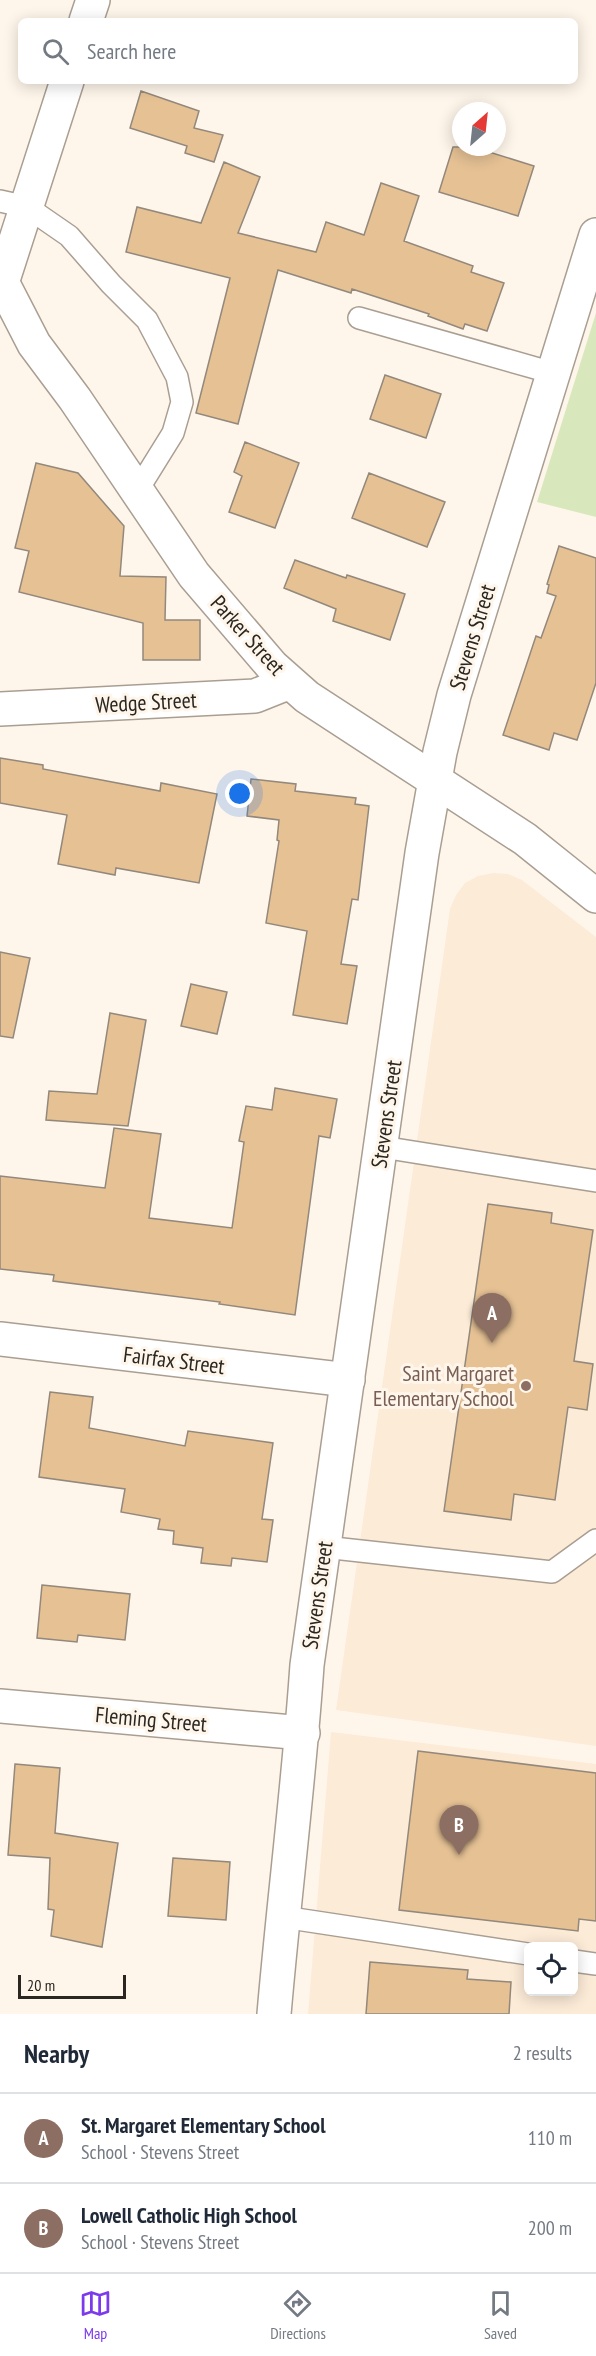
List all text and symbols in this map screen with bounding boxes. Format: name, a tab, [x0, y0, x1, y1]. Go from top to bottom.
search box	[18, 18, 578, 84]
icon: search	[39, 35, 72, 68]
text: Search here	[87, 37, 176, 65]
north arrow	[452, 102, 506, 156]
street label: Stevens Street	[443, 581, 501, 693]
street label: Parker Street	[205, 589, 291, 681]
street label: Wedge Street	[95, 685, 197, 719]
your location	[225, 779, 254, 808]
street label: Stevens Street	[365, 1058, 407, 1170]
pin: A	[472, 1294, 512, 1343]
street label: Fairfax Street	[122, 1340, 226, 1380]
place label: Saint Margaret Elementary School	[373, 1359, 515, 1412]
marker: Saint Margaret Elementary School	[519, 1379, 533, 1393]
street label: Stevens Street	[296, 1539, 338, 1651]
street label: Fleming Street	[94, 1700, 208, 1738]
pin: B	[440, 1806, 478, 1855]
map controls	[524, 1942, 578, 1996]
button: locate	[524, 1942, 578, 1996]
scale bar	[18, 1972, 126, 2000]
text: 20 m	[27, 1975, 55, 1995]
text: Nearby	[24, 2037, 89, 2070]
text: 2 results	[513, 2040, 572, 2066]
text: St. Margaret Elementary School	[81, 2111, 326, 2139]
text: A	[38, 2125, 49, 2151]
text: 110 m	[528, 2125, 572, 2151]
text: School · Stevens Street	[81, 2139, 239, 2165]
text: Lowell Catholic High School	[81, 2201, 297, 2229]
text: B	[39, 2215, 48, 2241]
text: 200 m	[528, 2215, 572, 2241]
text: School · Stevens Street	[81, 2229, 239, 2255]
tab: Map	[79, 2287, 112, 2343]
tab: Directions	[270, 2287, 326, 2343]
tab: Saved	[484, 2287, 517, 2343]

